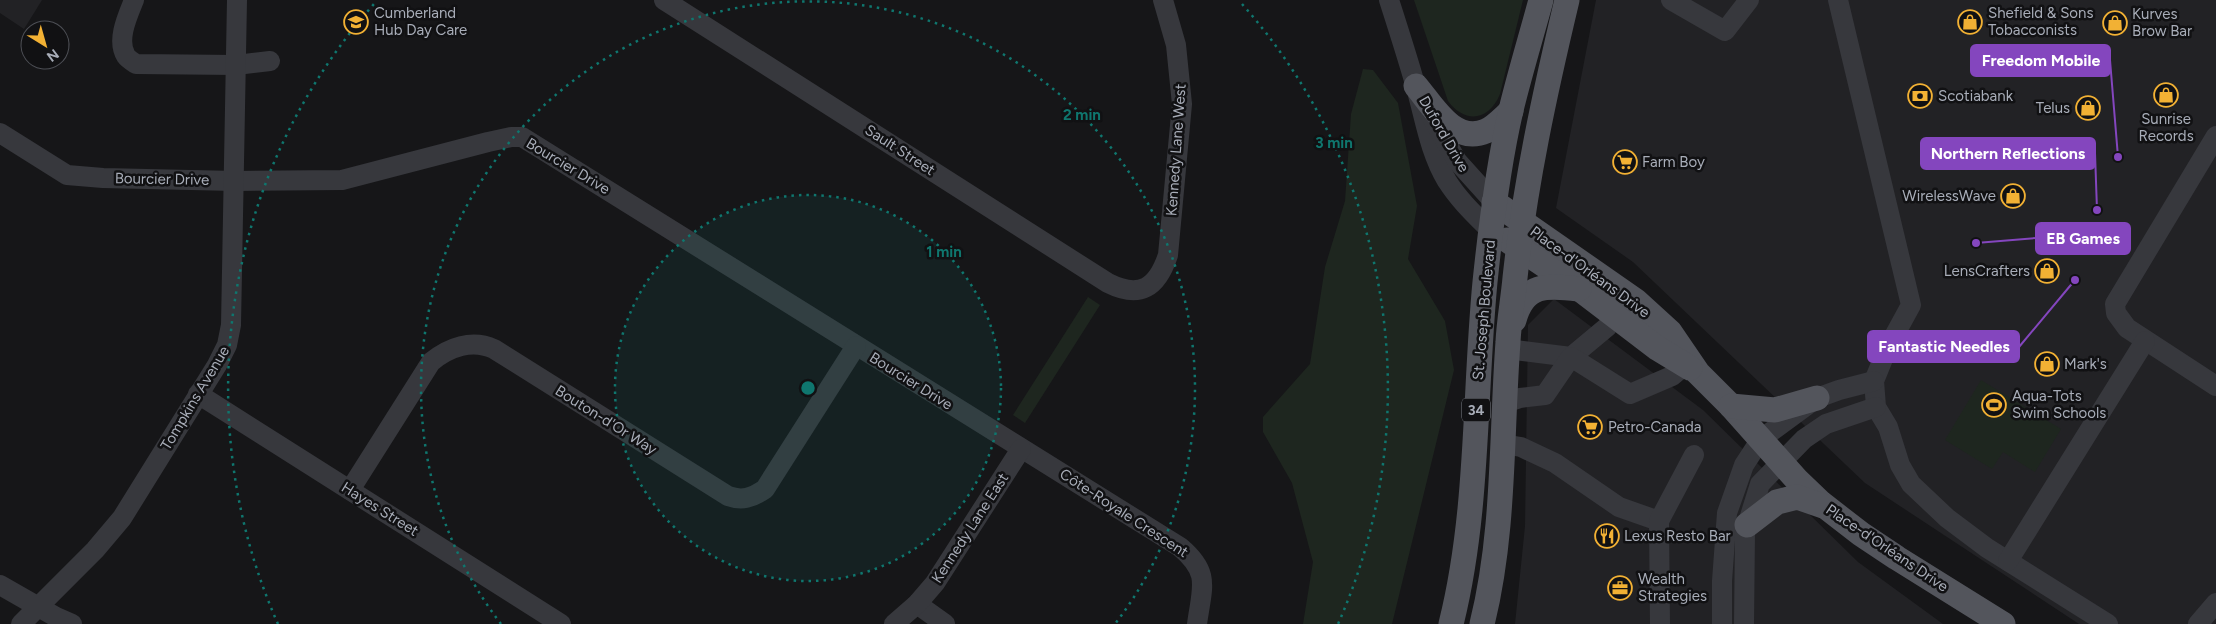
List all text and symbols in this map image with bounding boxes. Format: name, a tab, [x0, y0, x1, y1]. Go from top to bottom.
place label: Cumberland Hub Day Care	[374, 4, 467, 39]
place label: Shefield & Sons Tobacconists	[1988, 4, 2093, 39]
place label: Kurves Brow Bar	[2132, 5, 2192, 40]
school or university icon: Cumberland Hub Day Care	[343, 9, 369, 35]
shop icon: Shefield & Sons Tobacconists	[1957, 9, 1983, 35]
shop icon: Kurves Brow Bar	[2102, 10, 2128, 36]
north arrow	[20, 20, 70, 70]
text: N	[43, 45, 62, 65]
callout: Freedom Mobile	[1971, 45, 2110, 76]
text: Freedom Mobile	[1982, 51, 2100, 70]
shop icon: Sunrise Records	[2153, 82, 2179, 108]
street label: Kennedy Lane West	[1162, 83, 1190, 217]
bank icon: Scotiabank	[1907, 83, 1933, 109]
place label: Scotiabank	[1938, 87, 2014, 105]
street label: Duford Drive	[1415, 93, 1473, 175]
shop icon: Telus	[2075, 95, 2101, 121]
place label: Telus	[2036, 99, 2070, 117]
text: 2 min	[1063, 106, 1101, 124]
place label: Sunrise Records	[2138, 110, 2194, 145]
street label: Sault Street	[862, 121, 939, 179]
street label: Bourcier Drive	[523, 134, 613, 198]
text: 3 min	[1315, 134, 1353, 152]
callout: Northern Reflections	[1921, 138, 2095, 169]
text: Northern Reflections	[1931, 144, 2086, 163]
supermarket icon: Farm Boy	[1612, 149, 1638, 175]
place label: Farm Boy	[1642, 153, 1705, 171]
street label: Bourcier Drive	[115, 169, 209, 189]
shop icon: WirelessWave	[2000, 183, 2026, 209]
place label: WirelessWave	[1902, 187, 1996, 205]
street label: Place-d'Orléans Drive	[1527, 223, 1653, 321]
callout: EB Games	[2036, 223, 2130, 254]
text: EB Games	[2046, 229, 2120, 248]
street label: St. Joseph Boulevard	[1469, 239, 1499, 381]
text: 1 min	[926, 243, 962, 261]
shop icon: LensCrafters	[2034, 258, 2060, 284]
place label: LensCrafters	[1944, 262, 2030, 280]
callout: Fantastic Needles	[1868, 331, 2019, 362]
text: Fantastic Needles	[1878, 337, 2010, 356]
street label: Tompkins Avenue	[157, 343, 233, 453]
street label: Bourcier Drive	[866, 348, 956, 414]
shop icon: Mark's	[2034, 351, 2060, 377]
place label: Mark's	[2064, 355, 2107, 373]
centre of rings	[799, 379, 817, 397]
street label: Bouton-d'Or Way	[552, 381, 660, 459]
place label: Aqua-Tots Swim Schools	[2012, 387, 2106, 422]
sports icon: Aqua-Tots Swim Schools	[1981, 392, 2007, 418]
road number: 34	[1462, 398, 1490, 422]
supermarket icon: Petro-Canada	[1577, 414, 1603, 440]
place label: Petro-Canada	[1608, 418, 1701, 436]
street label: Côte-Royale Crescent	[1056, 465, 1192, 561]
street label: Kennedy Lane East	[928, 469, 1012, 586]
street label: Hayes Street	[338, 478, 422, 540]
street label: Place-d'Orléans Drive	[1822, 500, 1952, 596]
restaurant icon: Lexus Resto Bar	[1594, 523, 1620, 549]
place label: Lexus Resto Bar	[1624, 527, 1731, 545]
place label: Wealth Strategies	[1638, 570, 1707, 605]
office icon: Wealth Strategies	[1607, 575, 1633, 601]

